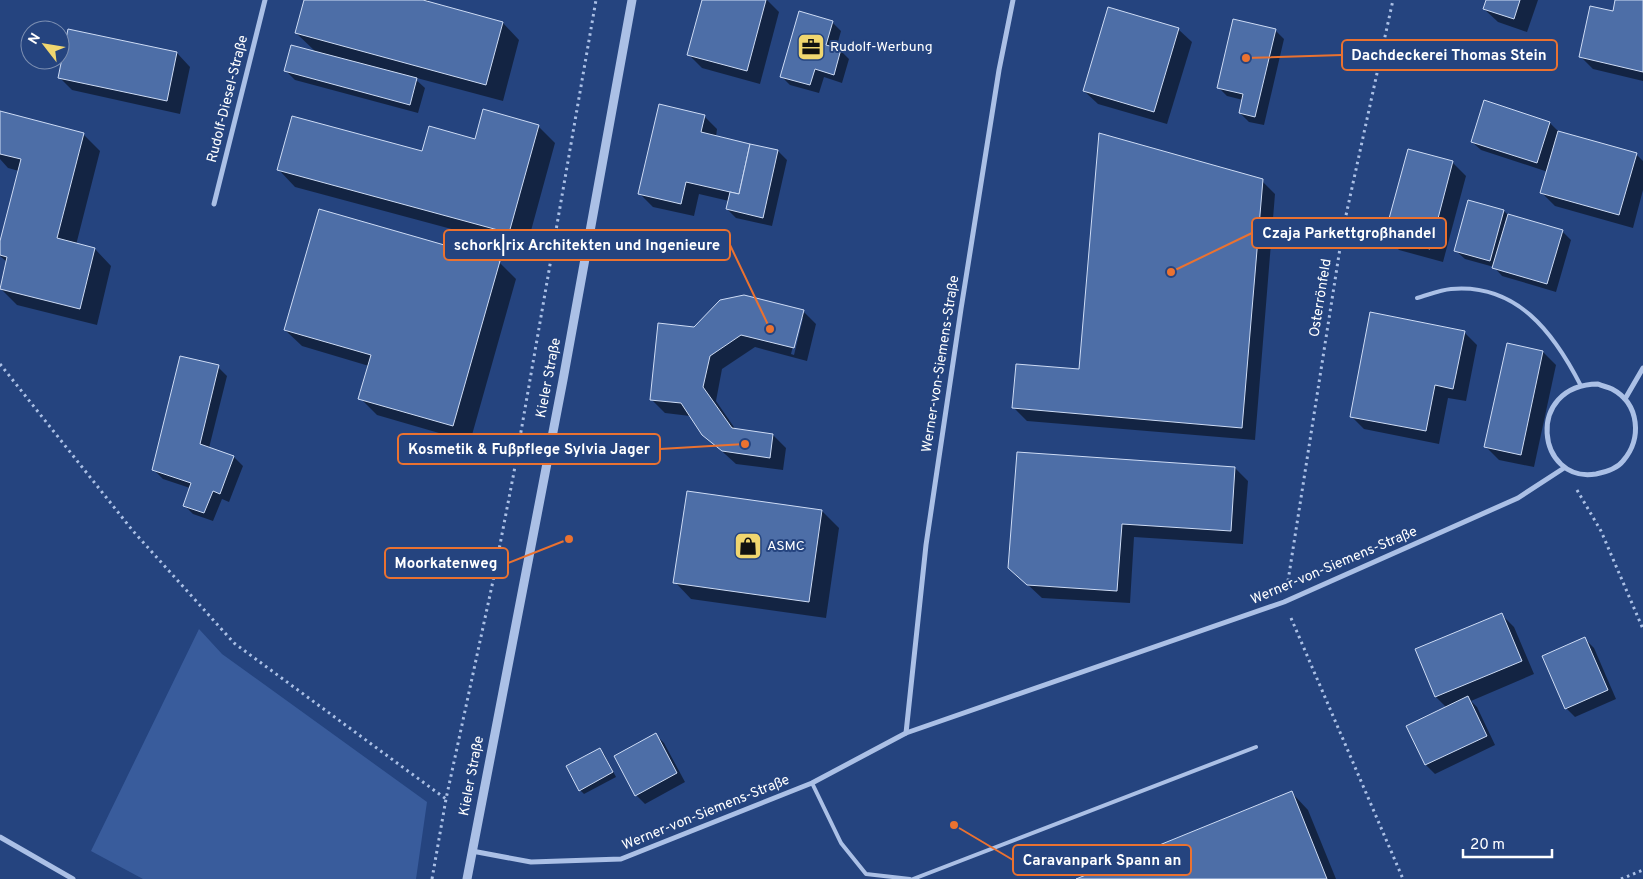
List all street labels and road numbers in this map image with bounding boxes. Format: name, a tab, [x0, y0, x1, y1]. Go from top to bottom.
street label: Rudolf-Diesel-Straße	[204, 34, 252, 164]
street label: Osterrönfeld	[1306, 258, 1336, 338]
street label: Werner-von-Siemens-Straße	[919, 274, 963, 454]
street label: Kieler Straße	[533, 337, 565, 419]
street label: Werner-von-Siemens-Straße	[1248, 523, 1420, 609]
street label: Kieler Straße	[456, 735, 488, 817]
street label: Werner-von-Siemens-Straße	[620, 772, 792, 854]

